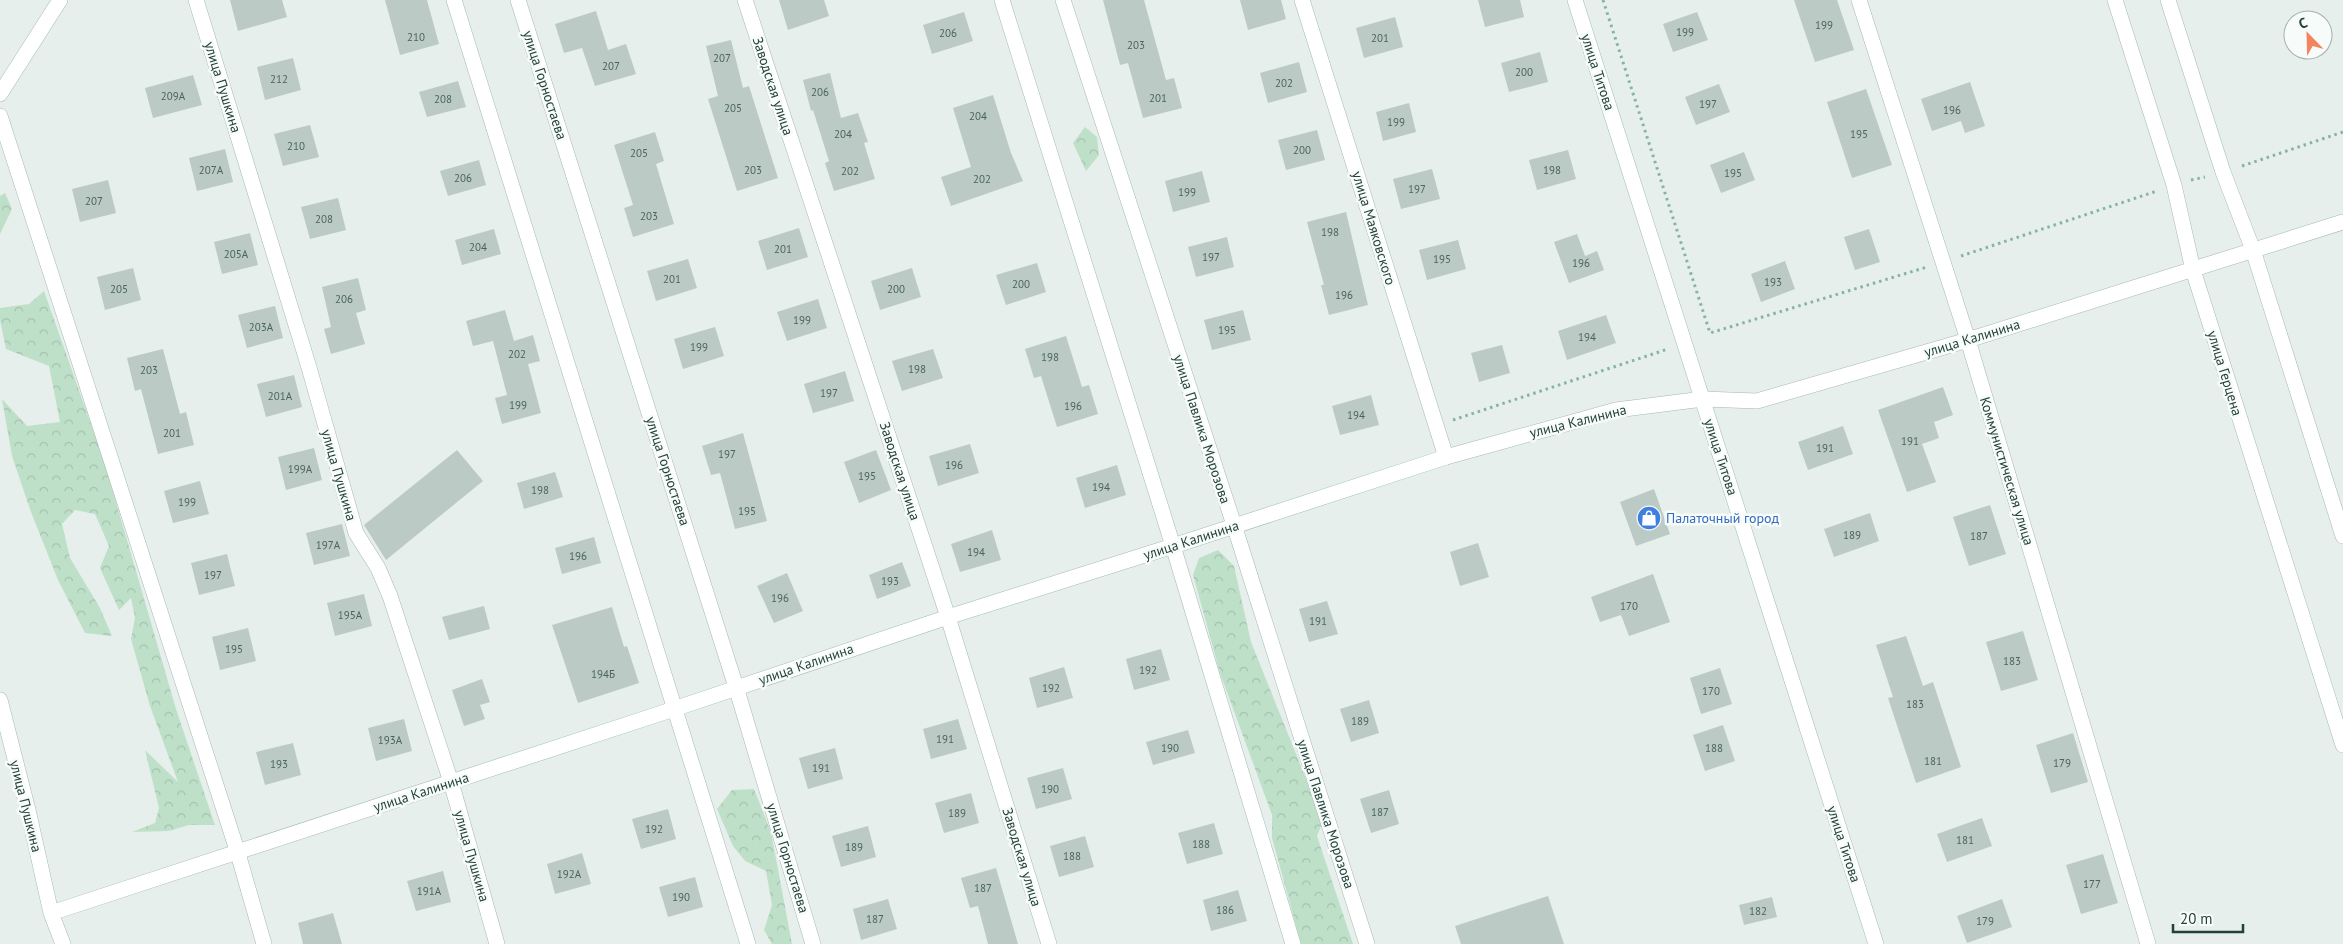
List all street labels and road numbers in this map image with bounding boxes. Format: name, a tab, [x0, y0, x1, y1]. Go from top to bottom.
street label: улица Горностаева	[519, 28, 571, 142]
street label: улица Титова	[1577, 31, 1619, 113]
street label: Заводская улица	[749, 34, 797, 138]
street label: улица Пушкина	[201, 39, 245, 135]
street label: улица Маяковского	[1348, 169, 1400, 287]
street label: улица Калинина	[1922, 315, 2022, 361]
street label: улица Герцена	[2204, 328, 2246, 418]
street label: улица Павлика Морозова	[1169, 352, 1235, 506]
street label: Коммунистическая улица	[1976, 395, 2038, 547]
street label: улица Калинина	[1528, 400, 1628, 442]
street label: улица Горностаева	[642, 414, 694, 528]
street label: улица Титова	[1700, 416, 1742, 498]
street label: Заводская улица	[876, 419, 924, 523]
street label: улица Пушкина	[317, 427, 361, 523]
street label: улица Калинина	[1141, 516, 1241, 564]
street label: улица Калинина	[756, 639, 856, 689]
street label: улица Павлика Морозова	[1293, 737, 1359, 891]
street label: улица Пушкина	[6, 758, 46, 854]
street label: улица Калинина	[371, 768, 471, 816]
street label: улица Горностаева	[763, 801, 813, 915]
street label: улица Титова	[1823, 803, 1865, 885]
street label: Заводская улица	[998, 805, 1046, 909]
street label: улица Пушкина	[450, 808, 494, 904]

